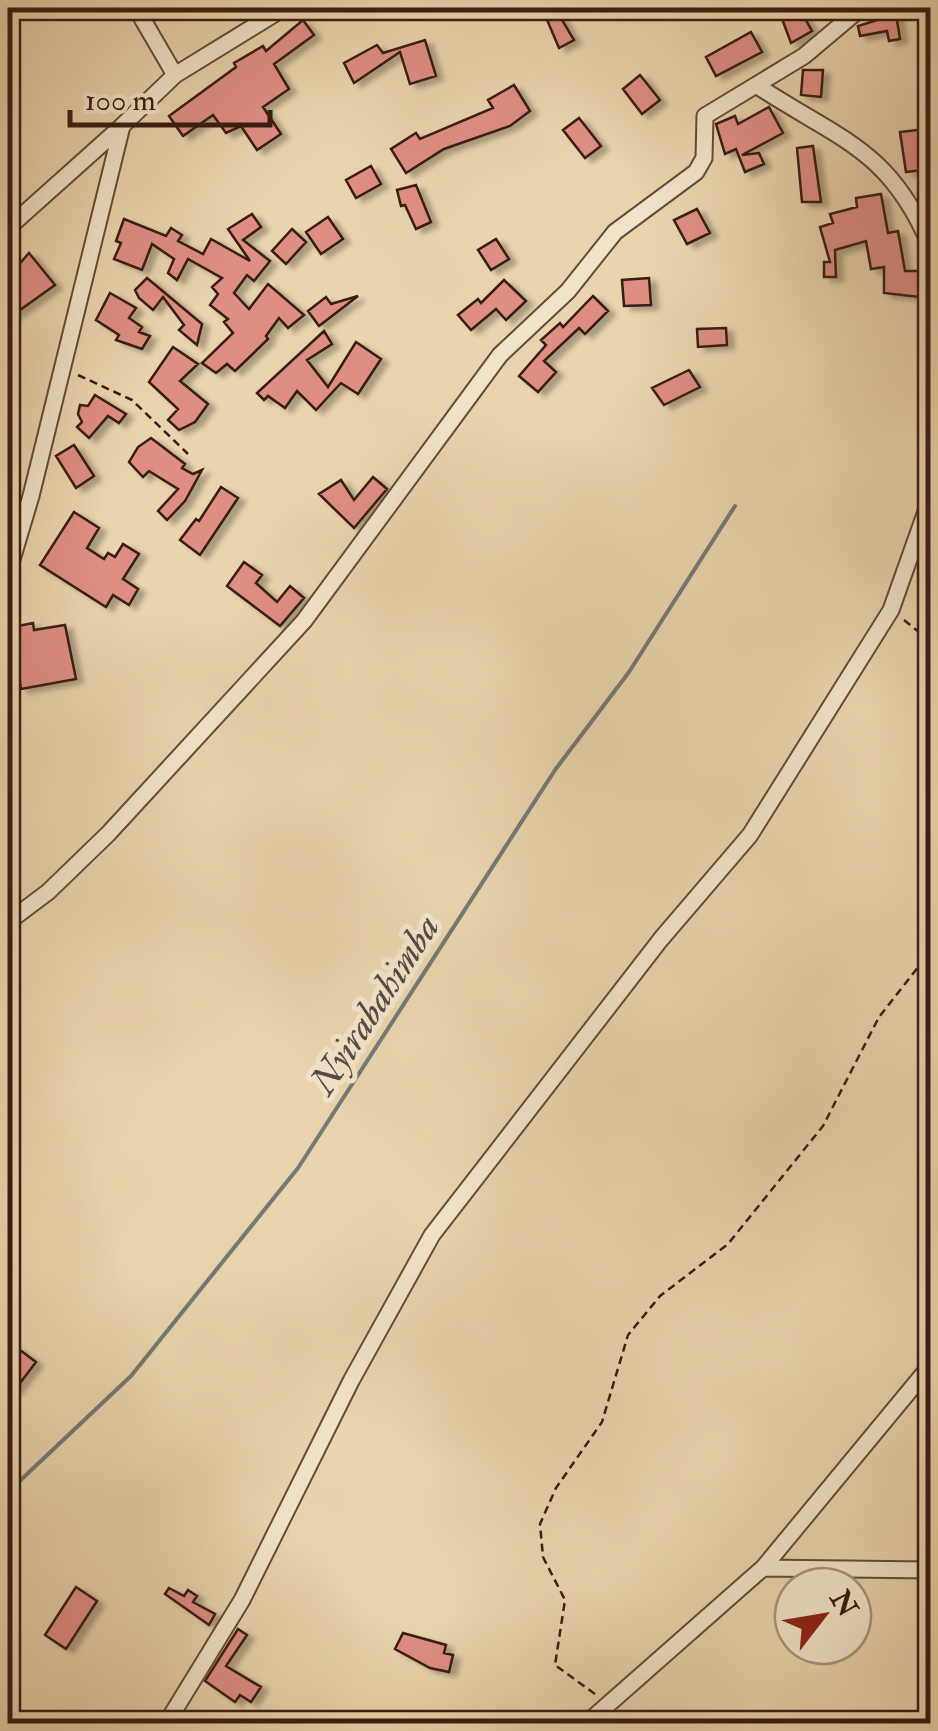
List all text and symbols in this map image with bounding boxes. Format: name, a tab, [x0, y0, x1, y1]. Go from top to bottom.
scale bar	[70, 65, 270, 127]
text: 100 m	[85, 82, 156, 119]
water label: Nyirabahimba	[298, 906, 451, 1105]
north arrow	[773, 1566, 873, 1666]
text: N	[821, 1583, 865, 1624]

